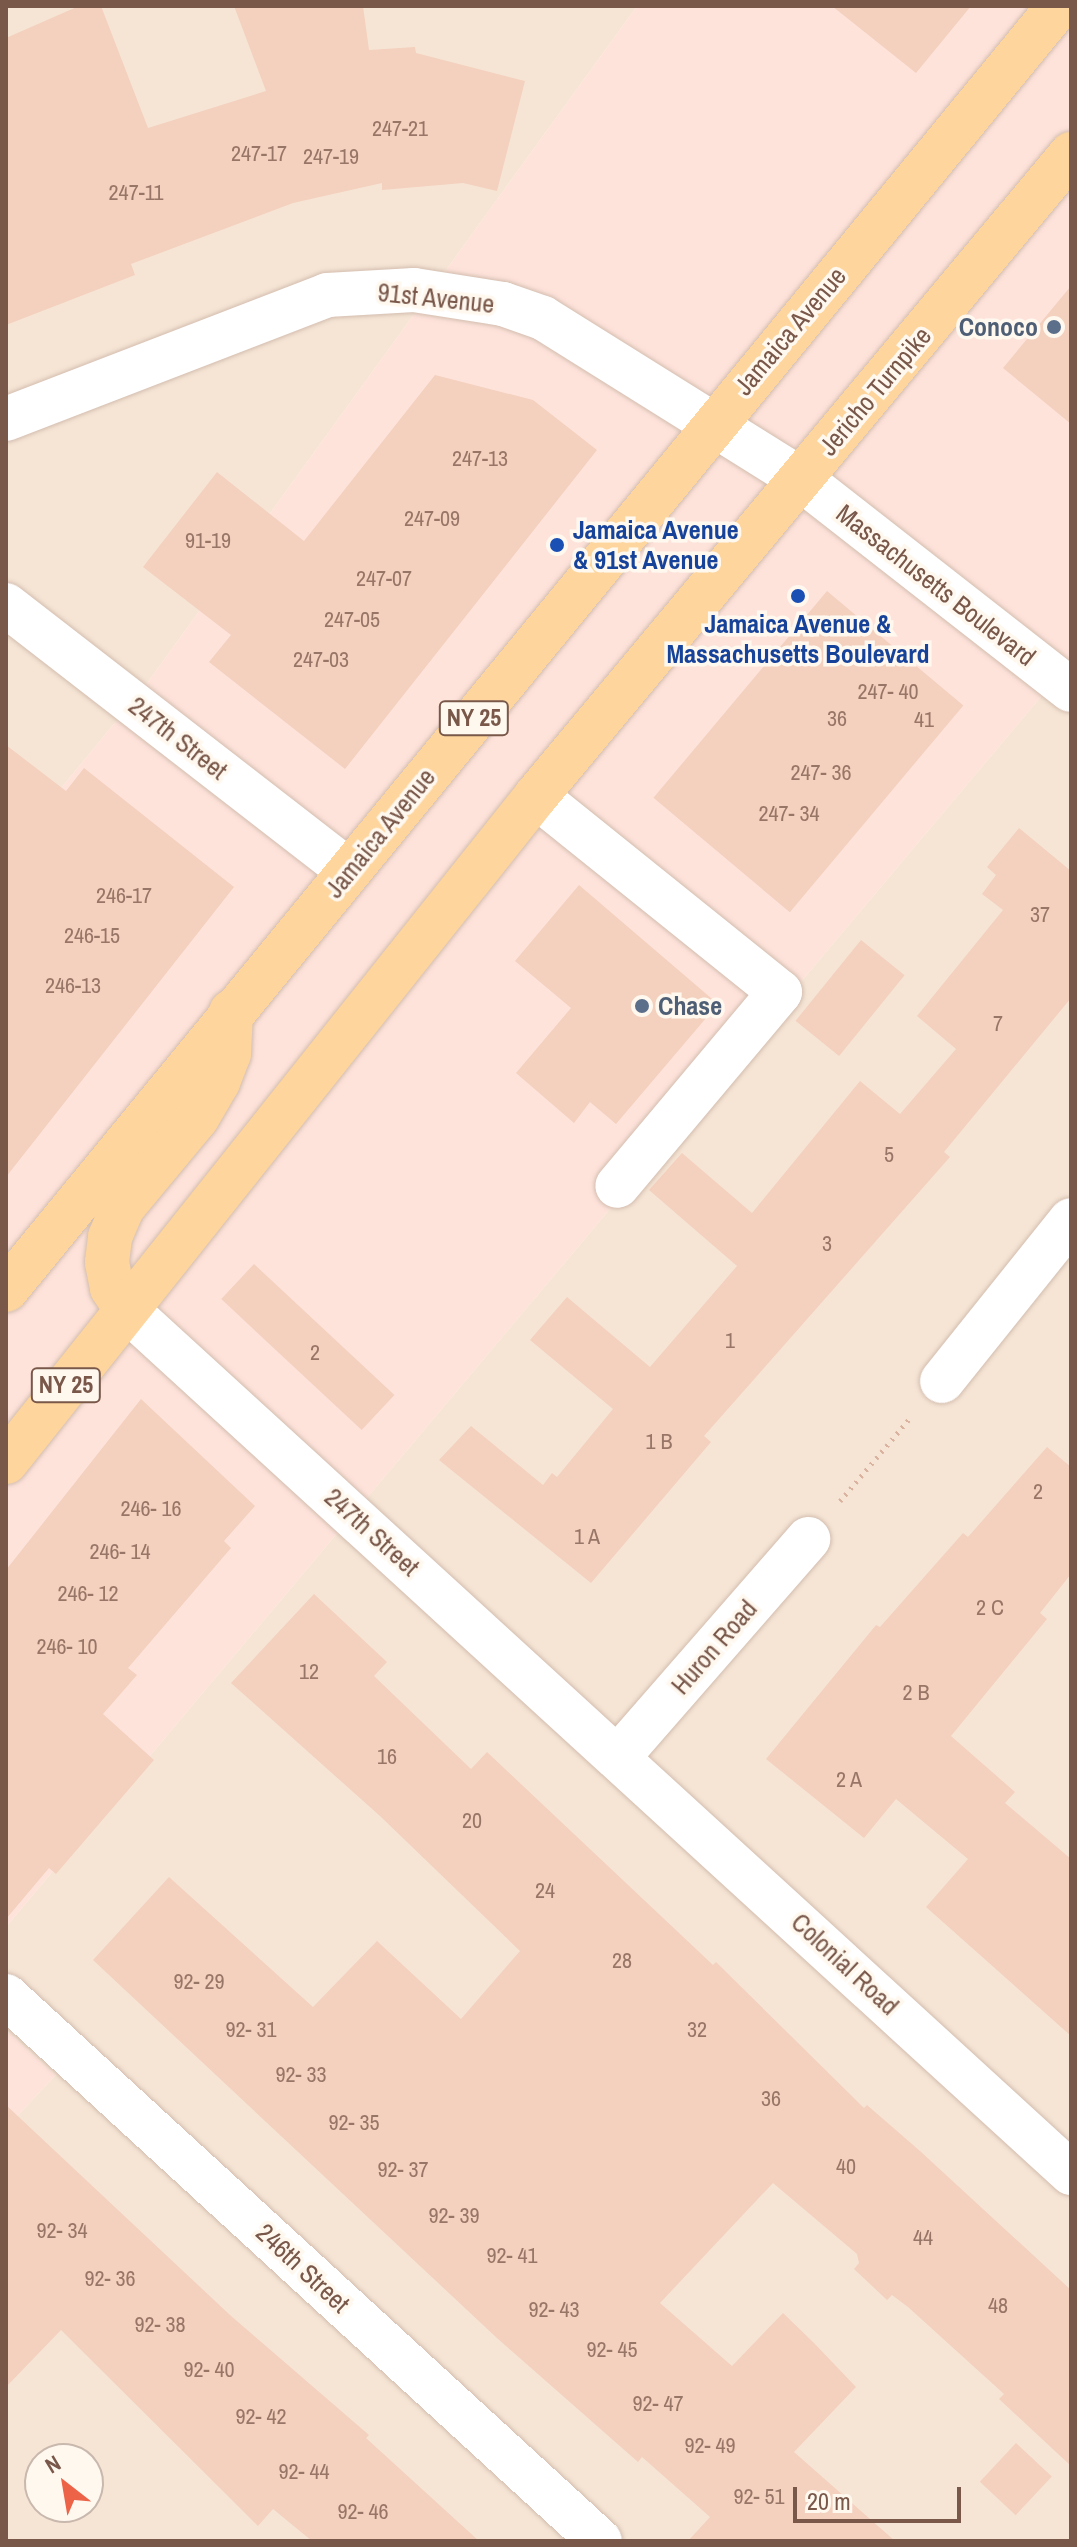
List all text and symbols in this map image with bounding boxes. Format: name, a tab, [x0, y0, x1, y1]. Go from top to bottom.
house number: 247-21	[372, 116, 428, 142]
house number: 247-17	[231, 141, 287, 167]
house number: 247-19	[303, 144, 359, 170]
house number: 247-11	[109, 180, 163, 206]
street label: Jamaica Avenue	[727, 260, 853, 402]
street label: 91st Avenue	[376, 276, 496, 320]
place label: Conoco	[959, 311, 1038, 343]
marker: Conoco	[1045, 318, 1063, 336]
street label: Jericho Turnpike	[812, 320, 938, 462]
house number: 247-13	[452, 446, 508, 472]
street label: Massachusetts Boulevard	[830, 498, 1042, 672]
house number: 247-09	[404, 506, 460, 532]
place label: Jamaica Avenue & 91st Avenue	[573, 514, 739, 576]
house number: 91-19	[185, 528, 231, 554]
marker: Jamaica Avenue & 91st Avenue	[548, 536, 566, 554]
house number: 247-07	[356, 566, 412, 592]
marker: Jamaica Avenue & Massachusetts Boulevard	[789, 587, 807, 605]
house number: 247-05	[324, 607, 380, 633]
place label: Jamaica Avenue & Massachusetts Boulevard	[666, 608, 930, 670]
house number: 247-03	[293, 647, 349, 673]
house number: 247- 40	[857, 679, 919, 705]
street label: 247th Street	[123, 690, 233, 786]
road number: NY 25	[438, 698, 510, 738]
house number: 36	[827, 706, 847, 732]
house number: 41	[914, 707, 934, 733]
house number: 247- 36	[790, 760, 852, 786]
street label: Jamaica Avenue	[318, 762, 442, 904]
house number: 247- 34	[758, 801, 820, 827]
house number: 246-17	[96, 883, 152, 909]
house number: 37	[1030, 902, 1050, 928]
house number: 246-15	[64, 923, 120, 949]
house number: 246-13	[45, 973, 101, 999]
place label: Chase	[658, 990, 722, 1022]
marker: Chase	[633, 997, 651, 1015]
house number: 7	[993, 1011, 1003, 1037]
house number: 5	[884, 1142, 894, 1168]
house number: 3	[822, 1231, 832, 1257]
house number: 1	[725, 1328, 735, 1354]
house number: 2	[310, 1340, 320, 1366]
road number: NY 25	[30, 1365, 102, 1405]
house number: 1 B	[645, 1429, 673, 1455]
house number: 2	[1033, 1479, 1043, 1505]
street label: 247th Street	[318, 1482, 426, 1582]
house number: 246- 16	[120, 1496, 182, 1522]
house number: 1 A	[573, 1524, 601, 1550]
house number: 246- 14	[89, 1539, 151, 1565]
house number: 246- 12	[57, 1581, 119, 1607]
street label: Huron Road	[665, 1593, 763, 1701]
house number: 2 C	[976, 1595, 1004, 1621]
house number: 246- 10	[36, 1634, 98, 1660]
house number: 12	[299, 1659, 319, 1685]
house number: 2 B	[902, 1680, 930, 1706]
house number: 16	[377, 1744, 397, 1770]
house number: 2 A	[835, 1767, 863, 1793]
house number: 20	[462, 1808, 482, 1834]
house number: 24	[535, 1878, 555, 1904]
street label: Colonial Road	[785, 1907, 905, 2021]
house number: 28	[612, 1948, 632, 1974]
house number: 92- 29	[173, 1969, 225, 1995]
house number: 92- 31	[225, 2017, 277, 2043]
house number: 32	[687, 2017, 707, 2043]
house number: 92- 33	[275, 2062, 327, 2088]
house number: 36	[761, 2086, 781, 2112]
house number: 92- 35	[328, 2110, 380, 2136]
house number: 40	[836, 2154, 856, 2180]
house number: 92- 37	[377, 2157, 429, 2183]
house number: 92- 39	[428, 2203, 480, 2229]
street label: 246th Street	[250, 2217, 356, 2319]
house number: 92- 34	[36, 2218, 88, 2244]
house number: 44	[913, 2225, 933, 2251]
house number: 92- 41	[486, 2243, 538, 2269]
house number: 92- 36	[84, 2266, 136, 2292]
house number: 48	[988, 2293, 1008, 2319]
house number: 92- 43	[528, 2297, 580, 2323]
house number: 92- 38	[134, 2312, 186, 2338]
house number: 92- 45	[586, 2337, 638, 2363]
house number: 92- 40	[183, 2357, 235, 2383]
house number: 92- 47	[632, 2391, 684, 2417]
house number: 92- 42	[235, 2404, 287, 2430]
house number: 92- 49	[684, 2433, 736, 2459]
north arrow	[24, 2443, 104, 2523]
text: N	[39, 2448, 66, 2480]
house number: 92- 44	[278, 2459, 330, 2485]
scale bar	[797, 2471, 965, 2521]
house number: 92- 51	[733, 2484, 785, 2510]
text: 20 m	[807, 2485, 851, 2517]
house number: 92- 46	[337, 2499, 389, 2525]

